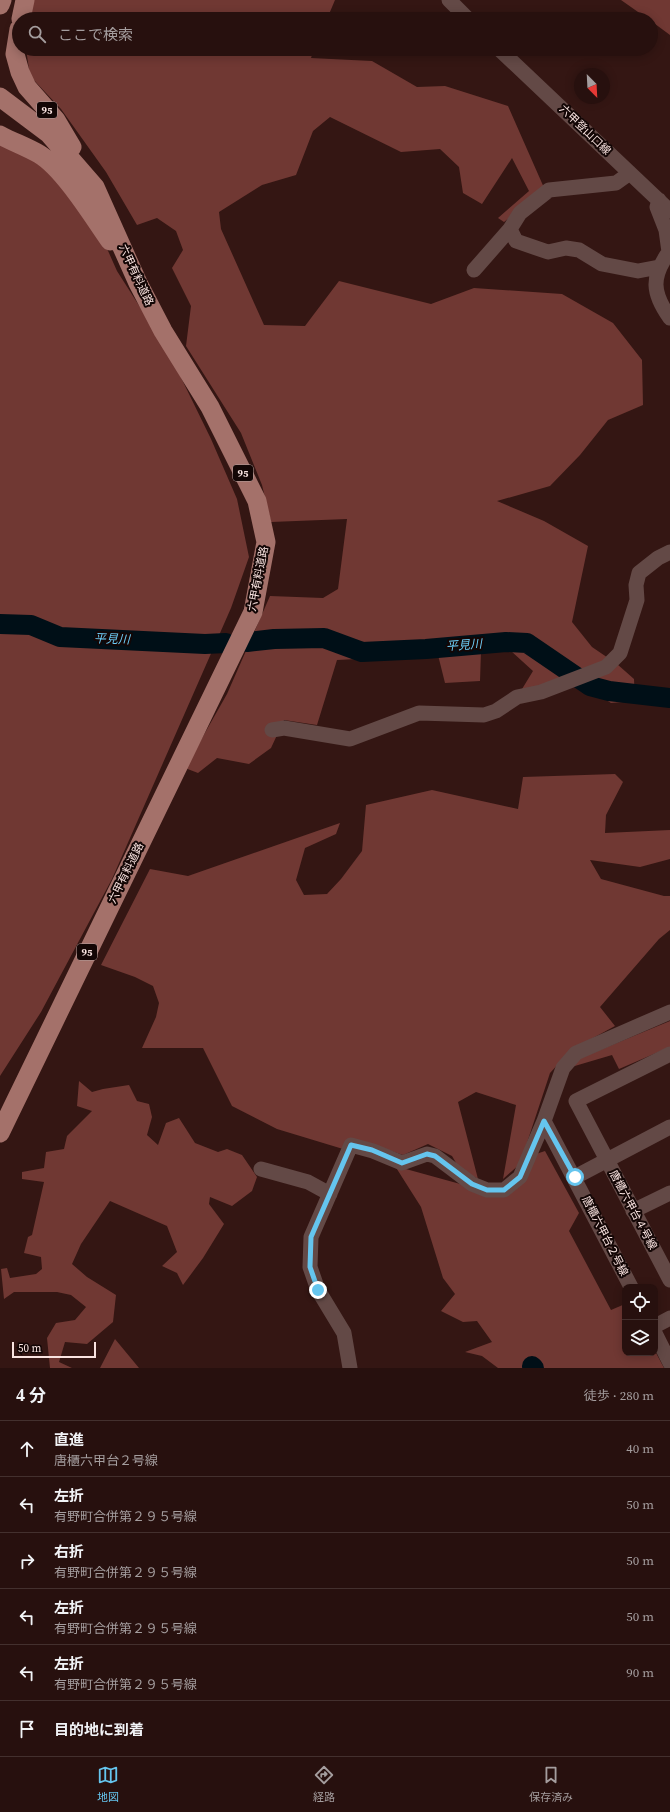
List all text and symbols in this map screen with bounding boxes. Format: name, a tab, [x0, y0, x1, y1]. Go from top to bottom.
search box	[12, 12, 658, 56]
icon: search	[26, 23, 48, 45]
text: ここで検索	[58, 24, 133, 45]
north arrow	[574, 68, 610, 104]
road number: 95	[37, 102, 57, 118]
street label: 六甲登山口線	[556, 102, 614, 158]
street label: 六甲有料道路	[115, 242, 157, 308]
road number: 95	[233, 465, 253, 481]
street label: 六甲有料道路	[244, 545, 272, 613]
water label: 平見川	[94, 630, 132, 648]
water label: 平見川	[445, 636, 485, 654]
street label: 六甲有料道路	[105, 840, 147, 906]
road number: 95	[77, 944, 97, 960]
route start	[566, 1168, 584, 1186]
street label: 唐櫃六甲台４号線	[606, 1168, 660, 1252]
street label: 唐櫃六甲台２号線	[578, 1193, 632, 1279]
route end	[309, 1281, 327, 1299]
map controls	[622, 1284, 658, 1356]
button: locate	[622, 1284, 658, 1320]
button: layers	[622, 1320, 658, 1356]
scale bar	[12, 1340, 96, 1359]
text: 50 m	[18, 1341, 41, 1356]
text: 4 分	[16, 1383, 46, 1407]
text: 徒歩 · 280 m	[584, 1387, 654, 1404]
text: 直進	[54, 1429, 84, 1450]
icon: ahead	[16, 1438, 38, 1460]
text: 40 m	[626, 1440, 654, 1457]
text: 唐櫃六甲台２号線	[54, 1452, 158, 1469]
text: 左折	[54, 1485, 84, 1506]
icon: left	[16, 1494, 38, 1516]
text: 50 m	[626, 1496, 654, 1513]
text: 有野町合併第２９５号線	[54, 1508, 197, 1525]
text: 右折	[54, 1541, 84, 1562]
icon: right	[16, 1550, 38, 1572]
text: 50 m	[626, 1552, 654, 1569]
text: 有野町合併第２９５号線	[54, 1564, 197, 1581]
text: 左折	[54, 1597, 84, 1618]
icon: left	[16, 1606, 38, 1628]
text: 50 m	[626, 1608, 654, 1625]
text: 有野町合併第２９５号線	[54, 1620, 197, 1637]
text: 左折	[54, 1653, 84, 1674]
icon: left	[16, 1662, 38, 1684]
text: 90 m	[626, 1664, 654, 1681]
text: 有野町合併第２９５号線	[54, 1676, 197, 1693]
icon: arrive	[16, 1718, 38, 1740]
text: 目的地に到着	[54, 1719, 144, 1740]
tab: 地図	[97, 1764, 119, 1805]
tab: 経路	[313, 1764, 335, 1805]
tab: 保存済み	[529, 1764, 573, 1805]

